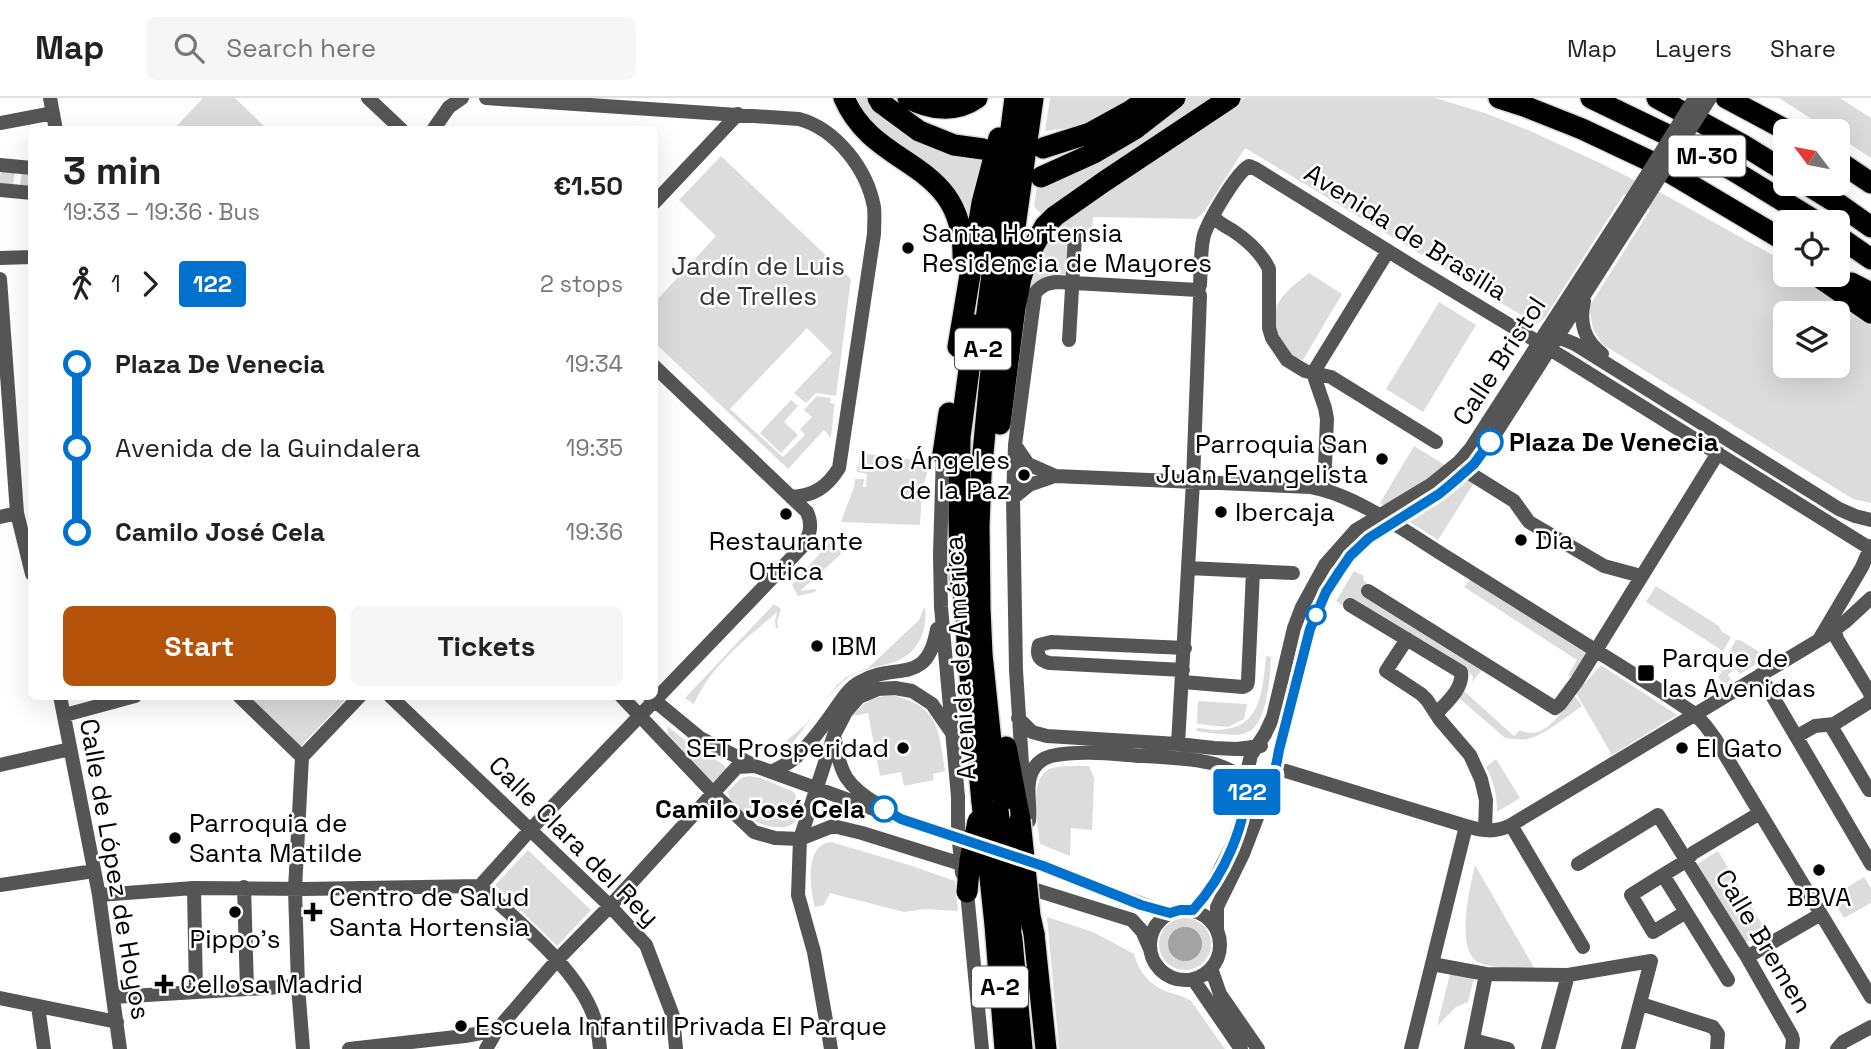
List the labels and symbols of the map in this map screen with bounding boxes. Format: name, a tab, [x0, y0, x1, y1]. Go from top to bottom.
north arrow	[1773, 119, 1850, 196]
road number: M-30	[1668, 136, 1746, 176]
street label: Avenida de Brasilia	[1298, 156, 1514, 308]
place label: Santa Hortensia Residencia de Mayores	[922, 216, 1212, 280]
marker: Santa Hortensia Residencia de Mayores	[900, 240, 916, 256]
park label: Jardín de Luis de Trelles	[671, 249, 845, 313]
street label: Calle Bristol	[1445, 290, 1553, 432]
road number: A-2	[955, 328, 1011, 370]
place label: Plaza De Venecia	[1509, 425, 1719, 459]
place label: Parroquia San Juan Evangelista	[1156, 427, 1368, 491]
marker: Plaza De Venecia	[1477, 429, 1503, 455]
place label: Los Ángeles de la Paz	[860, 443, 1010, 507]
marker: Parroquia San Juan Evangelista	[1374, 451, 1390, 467]
marker: Los Ángeles de la Paz	[1016, 467, 1032, 483]
place label: Ibercaja	[1235, 495, 1335, 529]
marker: Ibercaja	[1213, 504, 1229, 520]
marker: Restaurante Ottica	[778, 506, 794, 522]
place label: Dia	[1535, 523, 1574, 557]
place label: Restaurante Ottica	[709, 524, 863, 588]
marker: Dia	[1513, 532, 1529, 548]
street label: Avenida de América	[937, 535, 983, 781]
unlabelled marker	[1306, 605, 1326, 625]
place label: IBM	[831, 629, 877, 663]
marker: IBM	[809, 638, 825, 654]
place label: Parque de las Avenidas	[1662, 641, 1816, 705]
marker: Parque de las Avenidas	[1636, 663, 1656, 683]
street label: Calle de López de Hoyos	[72, 716, 158, 1022]
place label: SET Prosperidad	[686, 731, 889, 765]
place label: El Gato	[1696, 731, 1783, 765]
marker: SET Prosperidad	[895, 740, 911, 756]
marker: El Gato	[1674, 740, 1690, 756]
street label: Calle Clara del Rey	[481, 748, 667, 934]
line badge: 122	[1207, 769, 1287, 815]
place label: Camilo José Cela	[655, 792, 865, 826]
marker: Camilo José Cela	[871, 796, 897, 822]
place label: Parroquia de Santa Matilde	[189, 806, 362, 870]
marker: Parroquia de Santa Matilde	[167, 830, 183, 846]
marker: BBVA	[1811, 862, 1827, 878]
street label: Calle Bremen	[1708, 863, 1820, 1019]
place label: Centro de Salud Santa Hortensia	[329, 880, 530, 944]
place label: BBVA	[1786, 880, 1852, 914]
marker: Centro de Salud Santa Hortensia	[303, 902, 323, 922]
marker: Pippo's	[227, 904, 243, 920]
place label: Pippo's	[190, 922, 280, 956]
road number: A-2	[972, 966, 1028, 1007]
place label: Cellosa Madrid	[180, 967, 363, 1001]
marker: Cellosa Madrid	[154, 974, 174, 994]
place label: Escuela Infantil Privada El Parque	[475, 1009, 887, 1043]
marker: Escuela Infantil Privada El Parque	[453, 1018, 469, 1034]

